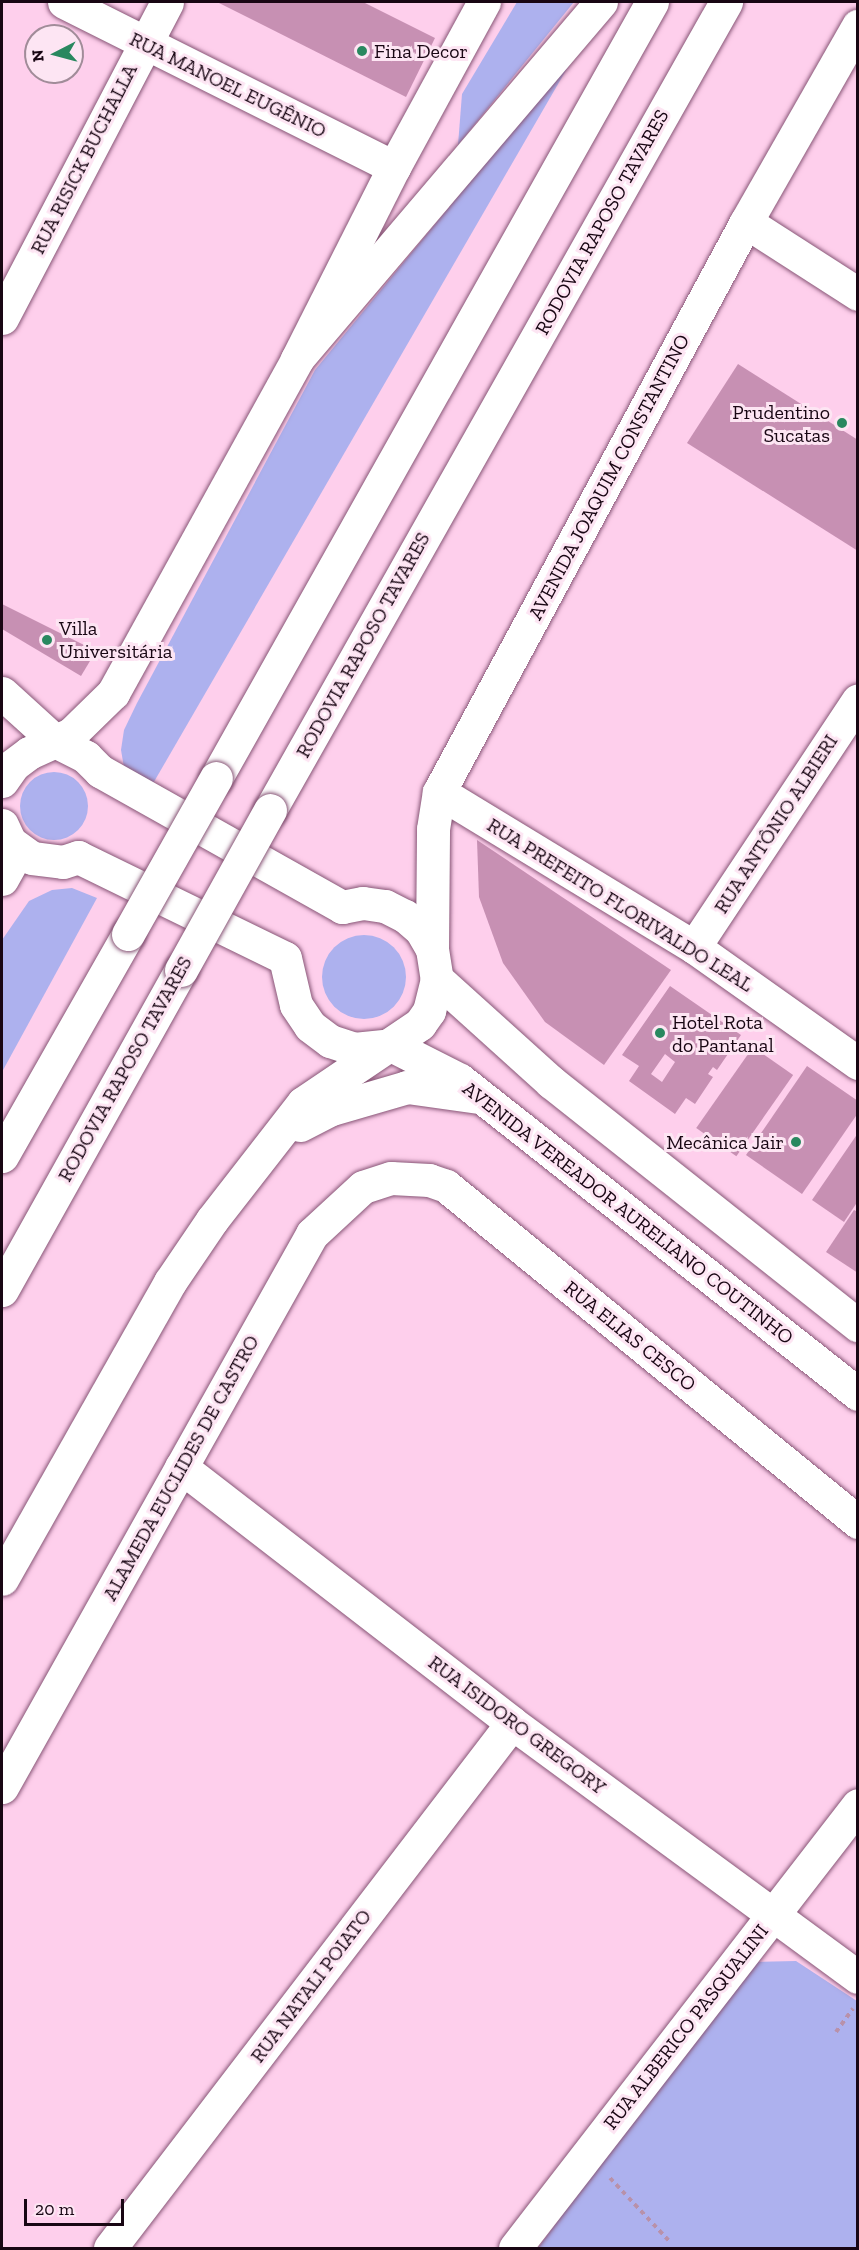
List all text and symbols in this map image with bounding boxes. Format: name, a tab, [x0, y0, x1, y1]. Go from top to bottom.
north arrow	[24, 24, 84, 84]
street label: RUA MANOEL EUGÊNIO	[125, 27, 331, 143]
place label: Fina Decor	[374, 39, 468, 63]
marker: Fina Decor	[355, 44, 369, 58]
text: N	[28, 49, 48, 63]
street label: RUA RISICK BUCHALLA	[25, 60, 143, 258]
street label: RODOVIA RAPOSO TAVARES	[530, 105, 674, 339]
street label: AVENIDA JOAQUIM CONSTANTINO	[523, 330, 695, 624]
place label: Prudentino Sucatas	[732, 400, 830, 447]
marker: Prudentino Sucatas	[835, 416, 849, 430]
street label: RODOVIA RAPOSO TAVARES	[291, 528, 435, 762]
place label: Villa Universitária	[59, 616, 172, 663]
marker: Villa Universitária	[40, 633, 54, 647]
street label: RUA ANTÔNIO ALBIERI	[709, 729, 843, 919]
street label: RUA PREFEITO FLORIVALDO LEAL	[482, 813, 758, 997]
street label: RODOVIA RAPOSO TAVARES	[53, 952, 197, 1186]
place label: Hotel Rota do Pantanal	[672, 1010, 774, 1057]
marker: Hotel Rota do Pantanal	[653, 1026, 667, 1040]
street label: AVENIDA VEREADOR AURELIANO COUTINHO	[457, 1076, 799, 1350]
place label: Mecânica Jair	[666, 1130, 784, 1154]
marker: Mecânica Jair	[789, 1135, 803, 1149]
street label: RUA ELIAS CESCO	[559, 1275, 701, 1397]
street label: ALAMEDA EUCLIDES DE CASTRO	[98, 1331, 264, 1605]
street label: RUA ISIDORO GREGORY	[423, 1650, 611, 1800]
street label: RUA NATALI POIATO	[245, 1904, 377, 2068]
street label: RUA ALBERICO PASQUALINI	[598, 1919, 774, 2135]
scale bar	[27, 2187, 128, 2225]
text: 20 m	[35, 2198, 74, 2220]

